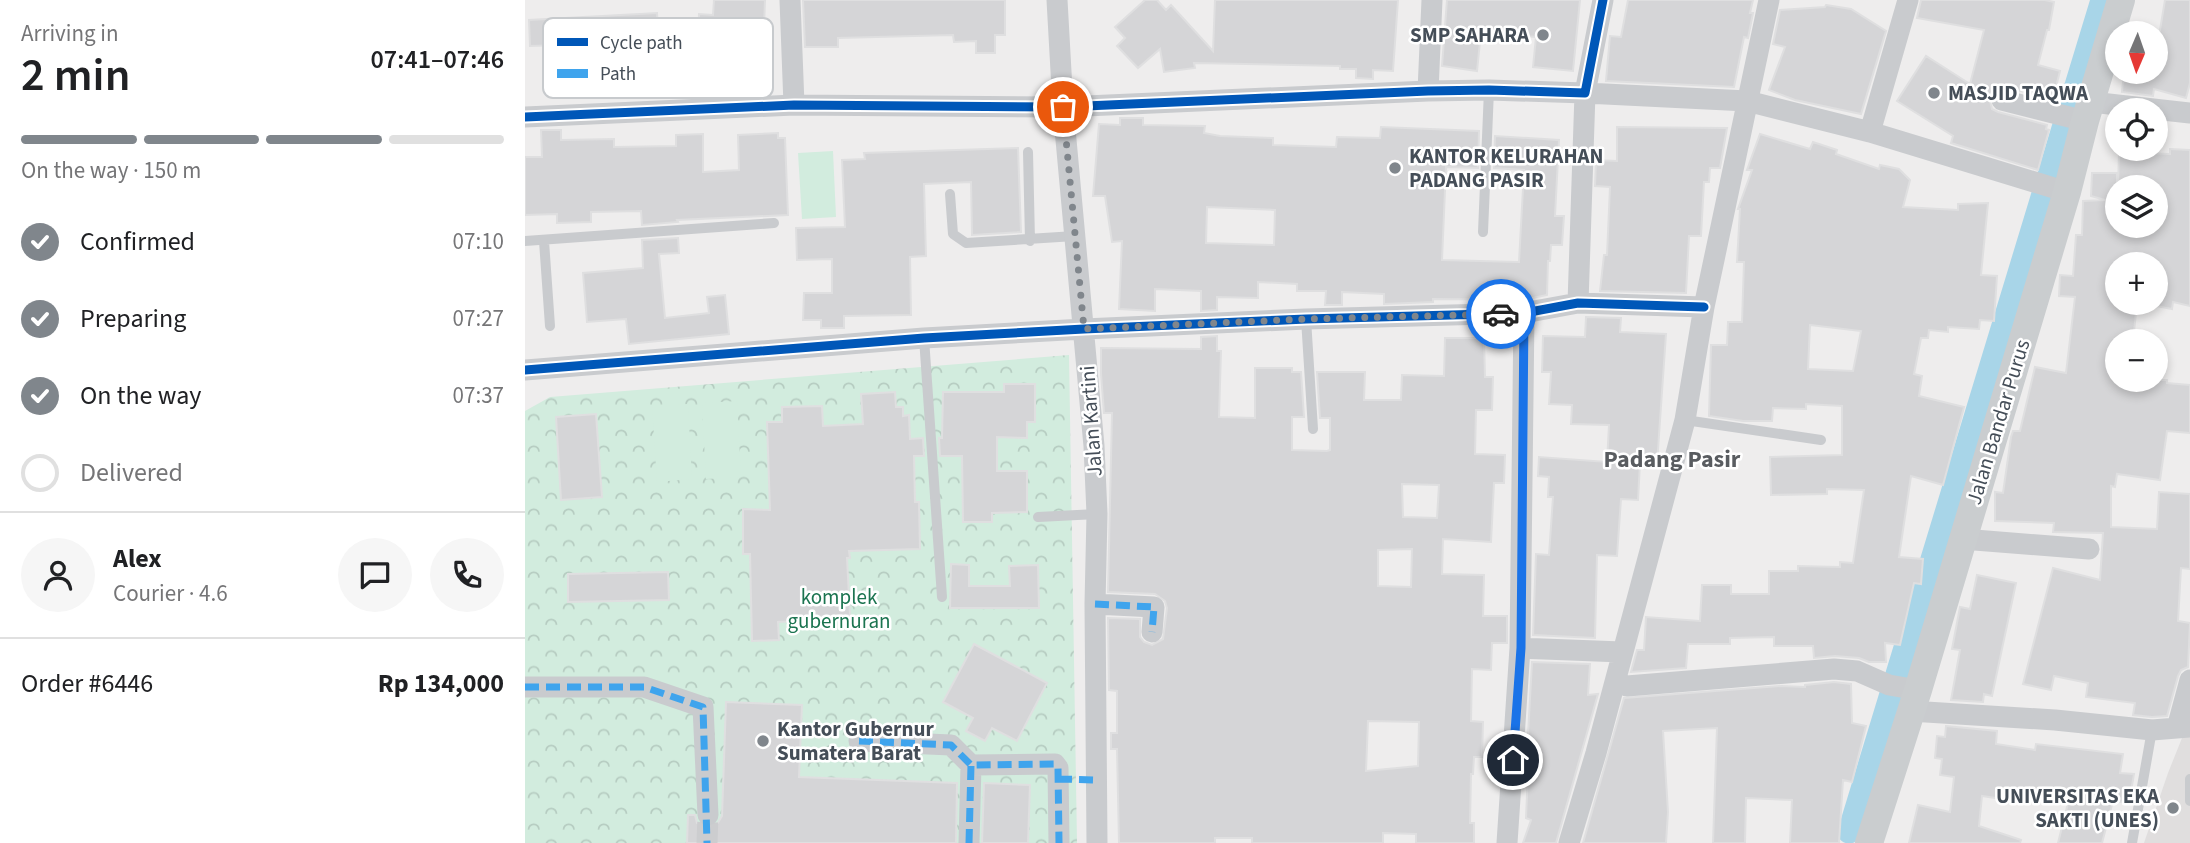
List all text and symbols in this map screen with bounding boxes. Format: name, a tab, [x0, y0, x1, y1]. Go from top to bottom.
text: Arriving in	[21, 17, 119, 50]
legend	[543, 18, 773, 98]
place label: SMP SAHARA	[1410, 20, 1530, 50]
north arrow	[2105, 21, 2168, 84]
map controls	[2105, 21, 2168, 392]
marker: SMP SAHARA	[1535, 27, 1551, 43]
text: Cycle path	[600, 30, 682, 57]
text: 07:41–07:46	[371, 41, 504, 78]
text: 2 min	[21, 43, 130, 108]
text: Path	[600, 61, 636, 88]
pin	[1033, 77, 1093, 137]
place label: MASJID TAQWA	[1948, 78, 2089, 108]
marker: MASJID TAQWA	[1926, 85, 1942, 101]
icon: bag	[1044, 88, 1082, 126]
button: locate	[2105, 98, 2168, 161]
place label: KANTOR KELURAHAN PADANG PASIR	[1409, 141, 1604, 195]
text: On the way · 150 m	[21, 154, 201, 187]
marker: KANTOR KELURAHAN PADANG PASIR	[1387, 160, 1403, 176]
button: layers	[2105, 175, 2168, 238]
icon: check	[21, 223, 59, 261]
text: Confirmed	[80, 223, 195, 260]
text: 07:10	[453, 225, 504, 258]
button: +	[2105, 252, 2168, 315]
courier	[1466, 279, 1536, 349]
icon: car	[1482, 295, 1520, 333]
icon: check	[21, 300, 59, 338]
text: Preparing	[80, 300, 186, 337]
text: 07:27	[453, 302, 504, 335]
button: −	[2105, 329, 2168, 392]
street label: Jalan Bandar Purus	[1959, 336, 2037, 508]
street label: Jalan Kartini	[1072, 364, 1110, 478]
icon: check	[21, 377, 59, 415]
text: On the way	[80, 377, 201, 414]
text: 07:37	[453, 379, 504, 412]
district label: Padang Pasir	[1604, 442, 1741, 477]
text: Delivered	[80, 454, 183, 491]
button: person	[21, 538, 95, 612]
button: chat	[338, 538, 412, 612]
button: phone	[430, 538, 504, 612]
text: Alex	[113, 540, 162, 577]
text: Courier · 4.6	[113, 577, 228, 610]
park label: komplek gubernuran	[787, 582, 891, 636]
text: Order #6446	[21, 665, 153, 702]
text: Rp 134,000	[378, 665, 504, 702]
place label: Kantor Gubernur Sumatera Barat	[777, 714, 934, 768]
pin	[1483, 730, 1543, 790]
marker: Kantor Gubernur Sumatera Barat	[755, 733, 771, 749]
icon: home	[1494, 741, 1532, 779]
place label: UNIVERSITAS EKA SAKTI (UNES)	[1996, 781, 2160, 835]
marker: UNIVERSITAS EKA SAKTI (UNES)	[2165, 800, 2181, 816]

